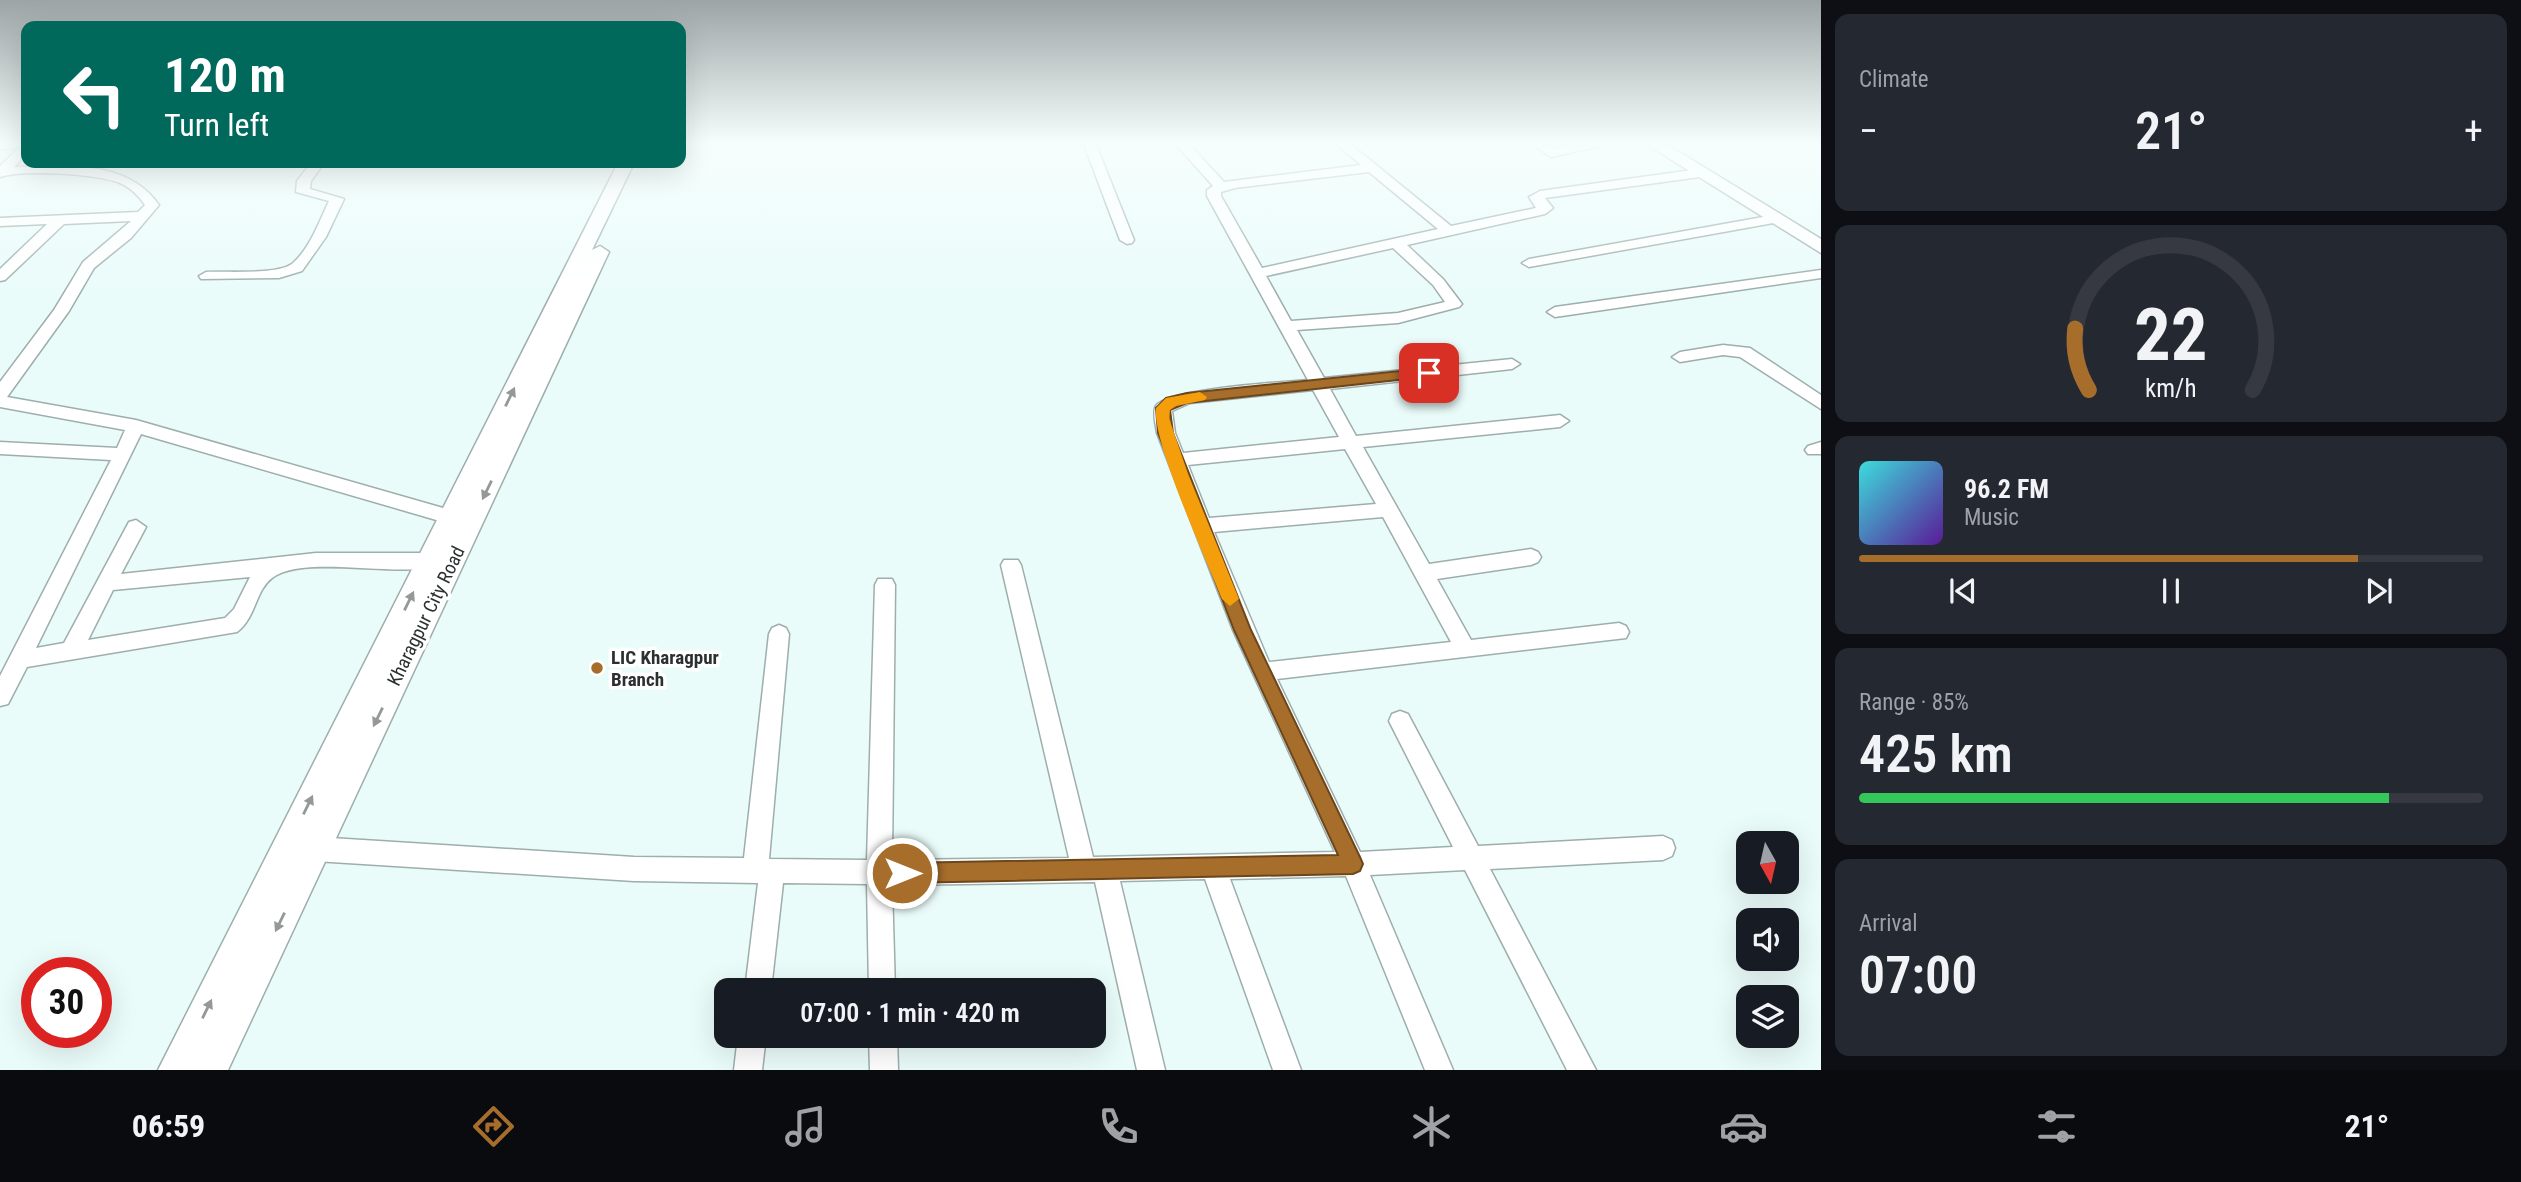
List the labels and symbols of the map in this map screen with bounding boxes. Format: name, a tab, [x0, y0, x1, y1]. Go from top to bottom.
pin	[1399, 343, 1459, 403]
one-way arrow	[504, 387, 515, 407]
one-way arrow	[481, 480, 492, 500]
street label: Kharagpur City Road	[382, 542, 470, 690]
one-way arrow	[403, 591, 414, 611]
place label: LIC Kharagpur Branch	[611, 646, 719, 691]
marker: LIC Kharagpur Branch	[589, 660, 605, 676]
one-way arrow	[372, 707, 384, 727]
one-way arrow	[302, 795, 313, 815]
north arrow	[1736, 831, 1799, 894]
position arrow	[865, 836, 939, 910]
one-way arrow	[274, 912, 285, 932]
speed limit sign: 30	[21, 957, 112, 1048]
one-way arrow	[201, 999, 212, 1019]

